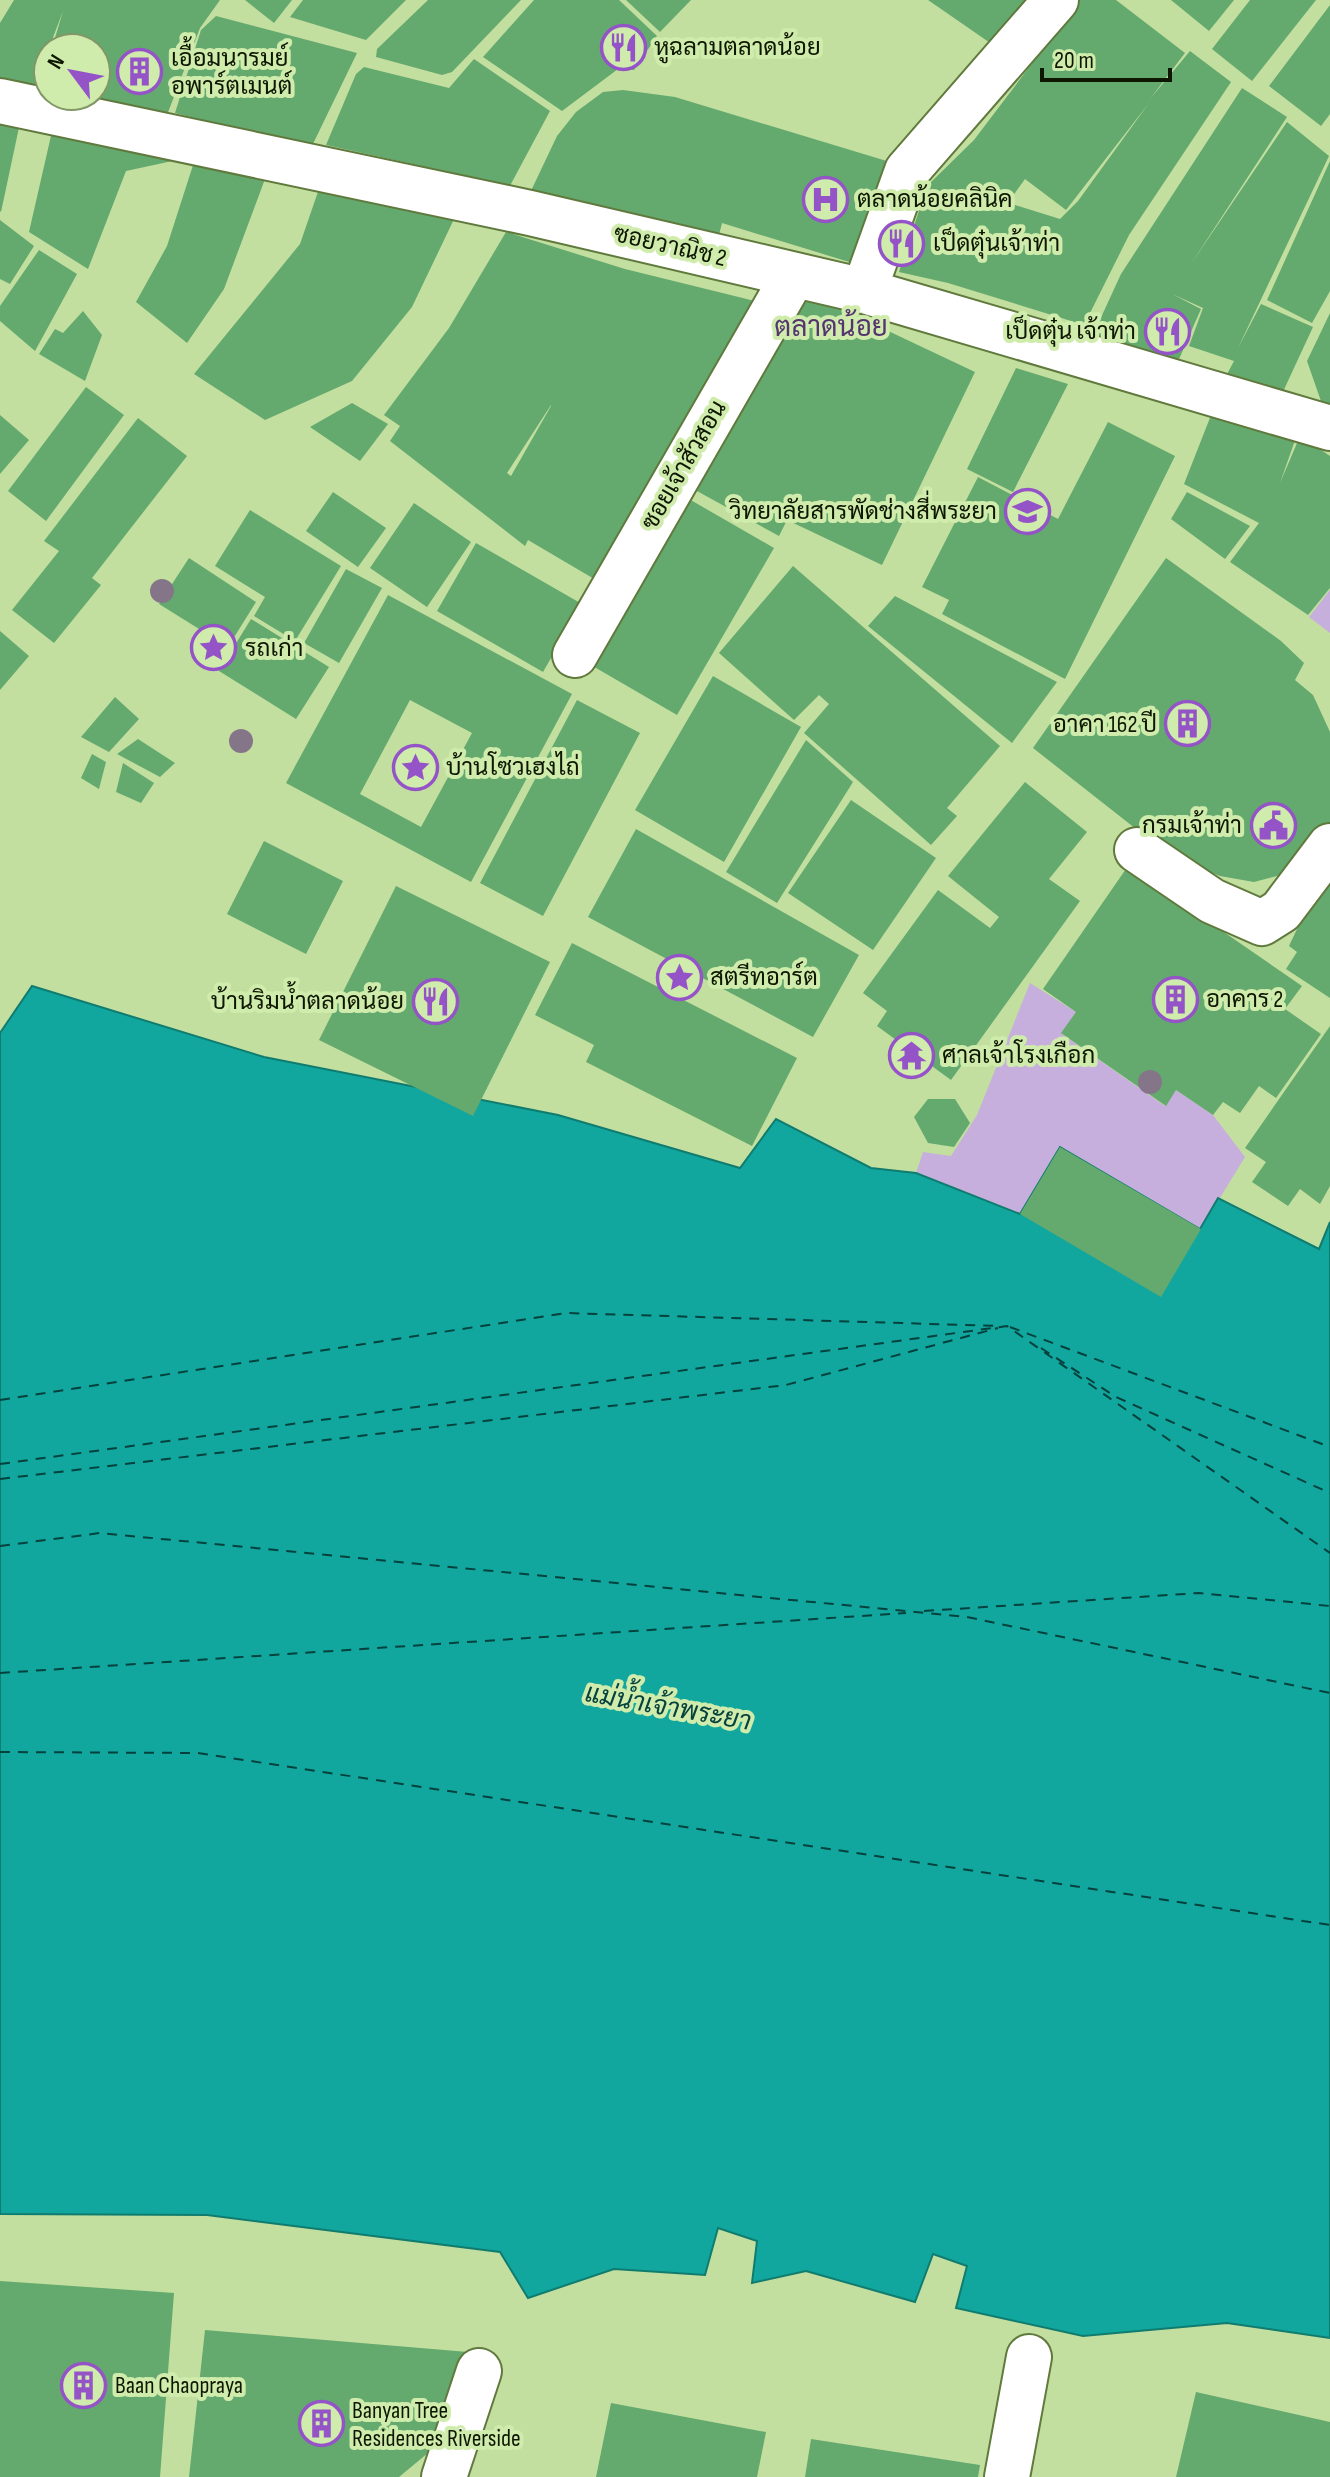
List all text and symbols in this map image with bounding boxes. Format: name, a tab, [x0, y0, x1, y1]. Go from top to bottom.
restaurant icon: หูฉลามตลาดน้อย	[599, 23, 647, 71]
north arrow	[32, 32, 112, 112]
place label: หูฉลามตลาดน้อย	[654, 32, 821, 64]
scale bar	[1042, 32, 1170, 82]
place label: เอื้อมนารมย์ อพาร์ตเมนต์	[171, 36, 292, 101]
text: 20 m	[1054, 46, 1094, 75]
building icon: เอื้อมนารมย์ อพาร์ตเมนต์	[116, 48, 164, 96]
text: N	[42, 50, 71, 74]
hospital icon: ตลาดน้อยคลินิค	[802, 175, 850, 223]
place label: ตลาดน้อยคลินิค	[857, 184, 1013, 214]
street label: ซอยวาณิช 2	[611, 219, 729, 273]
restaurant icon: เป็ดตุ๋นเจ้าท่า	[878, 219, 926, 267]
place label: เป็ดตุ๋นเจ้าท่า	[933, 227, 1060, 259]
restaurant icon: เป็ดตุ๋น เจ้าท่า	[1143, 307, 1191, 355]
district label: ตลาดน้อย	[774, 308, 888, 344]
place label: เป็ดตุ๋น เจ้าท่า	[1005, 315, 1136, 347]
street label: ซอยเจ้าสัวสอน	[634, 395, 733, 535]
school or university icon: วิทยาลัยสารพัดช่างสี่พระยา	[1004, 487, 1052, 535]
place label: วิทยาลัยสารพัดช่างสี่พระยา	[728, 490, 997, 526]
place icon: รถเก่า	[190, 624, 238, 672]
place label: รถเก่า	[245, 634, 303, 663]
building icon: อาคา 162 ปี	[1164, 700, 1212, 748]
place label: อาคา 162 ปี	[1053, 709, 1157, 739]
place icon: บ้านโซวเฮงไถ่	[391, 743, 439, 791]
place label: บ้านโซวเฮงไถ่	[446, 751, 580, 782]
public building icon: กรมเจ้าท่า	[1249, 801, 1297, 849]
place label: กรมเจ้าท่า	[1142, 810, 1242, 840]
place icon: สตรีทอาร์ต	[655, 953, 703, 1001]
place label: สตรีทอาร์ต	[710, 961, 818, 992]
building icon: อาคาร 2	[1151, 975, 1199, 1023]
restaurant icon: บ้านริมน้ำตลาดน้อย	[411, 977, 459, 1025]
place label: บ้านริมน้ำตลาดน้อย	[211, 981, 404, 1016]
place label: อาคาร 2	[1206, 985, 1283, 1014]
temple icon: ศาลเจ้าโรงเกือก	[887, 1031, 935, 1079]
place label: ศาลเจ้าโรงเกือก	[942, 1039, 1095, 1070]
water label: แม่น้ำเจ้าพระยา	[583, 1671, 755, 1738]
building icon: Baan Chaopraya	[60, 2361, 108, 2409]
place label: Baan Chaopraya	[115, 2371, 243, 2400]
place label: Banyan Tree Residences Riverside	[352, 2396, 521, 2453]
building icon: Banyan Tree Residences Riverside	[297, 2400, 345, 2448]

